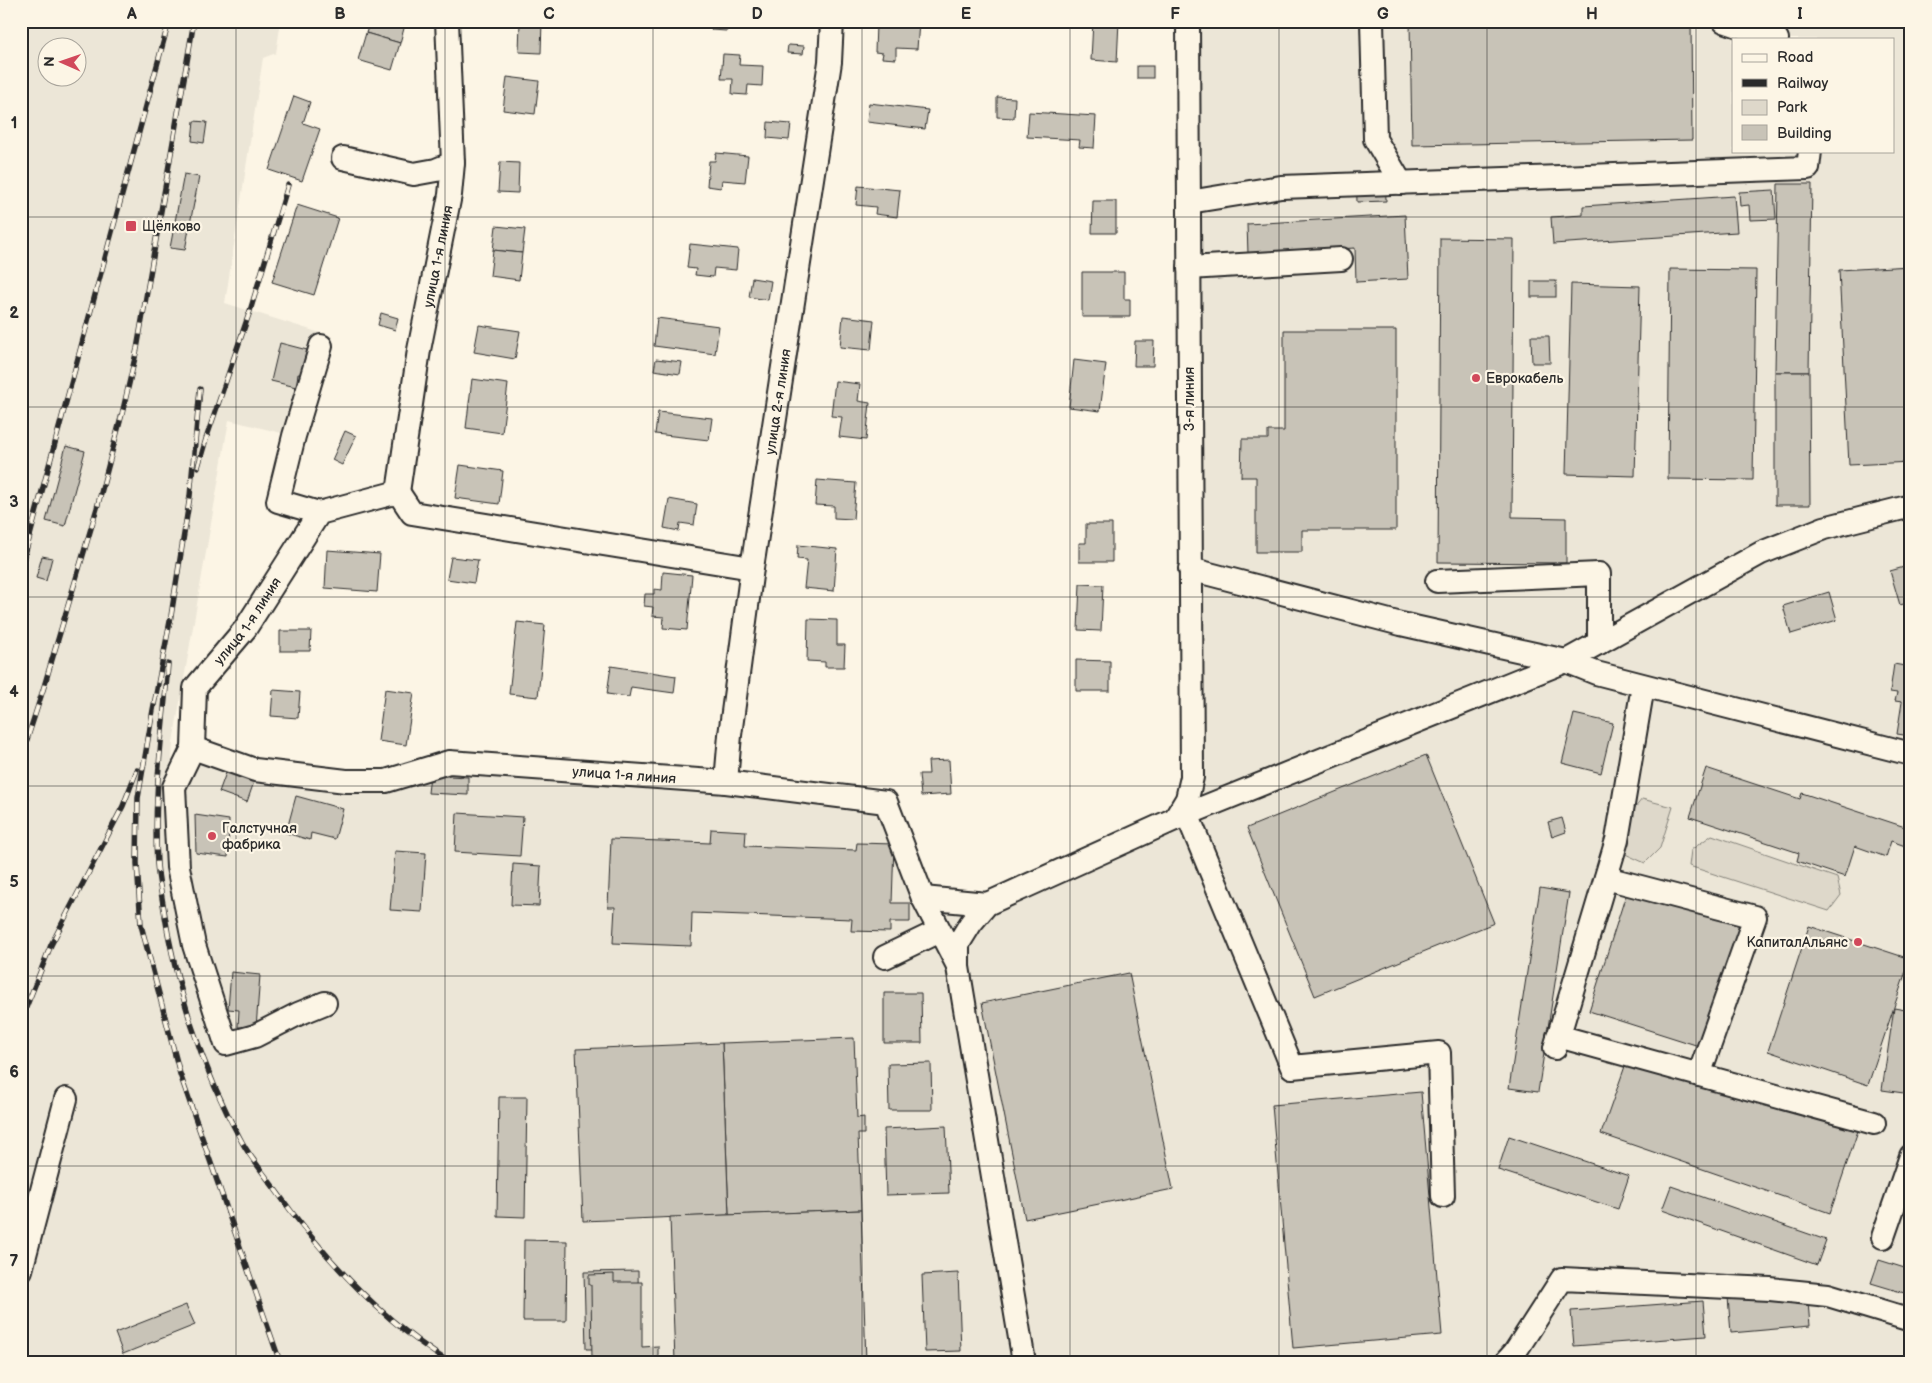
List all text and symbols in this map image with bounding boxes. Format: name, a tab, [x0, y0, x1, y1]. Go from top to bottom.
text: A	[126, 5, 137, 24]
text: B	[334, 5, 346, 24]
text: C	[543, 5, 555, 24]
text: D	[751, 5, 763, 24]
text: E	[961, 5, 971, 24]
text: F	[1170, 5, 1180, 24]
text: G	[1377, 5, 1389, 24]
text: H	[1586, 5, 1598, 24]
text: I	[1797, 5, 1803, 24]
north arrow	[38, 38, 88, 88]
legend	[1732, 38, 1894, 152]
text: Road	[1777, 48, 1813, 67]
text: N	[41, 56, 58, 67]
text: Railway	[1777, 74, 1828, 93]
text: Park	[1777, 98, 1808, 117]
text: 1	[11, 114, 17, 133]
text: Building	[1777, 124, 1832, 143]
street label: улица 1-я линия	[420, 204, 457, 309]
place label: Щёлково	[142, 218, 200, 235]
marker: Щёлково	[124, 219, 138, 233]
text: 2	[9, 304, 19, 323]
street label: улица 2-я линия	[762, 347, 795, 456]
street label: 3-я линия	[1181, 366, 1198, 431]
place label: Еврокабель	[1486, 370, 1564, 387]
marker: Еврокабель	[1470, 372, 1482, 384]
text: 3	[9, 493, 19, 512]
street label: улица 1-я линия	[210, 574, 285, 668]
text: 4	[9, 683, 19, 702]
street label: улица 1-я линия	[572, 763, 677, 787]
place label: Галстучная фабрика	[222, 820, 297, 853]
marker: Галстучная фабрика	[206, 830, 218, 842]
text: 5	[9, 873, 19, 892]
place label: КапиталАльянс	[1746, 934, 1848, 951]
marker: КапиталАльянс	[1852, 936, 1864, 948]
text: 6	[9, 1063, 19, 1082]
text: 7	[10, 1252, 19, 1271]

